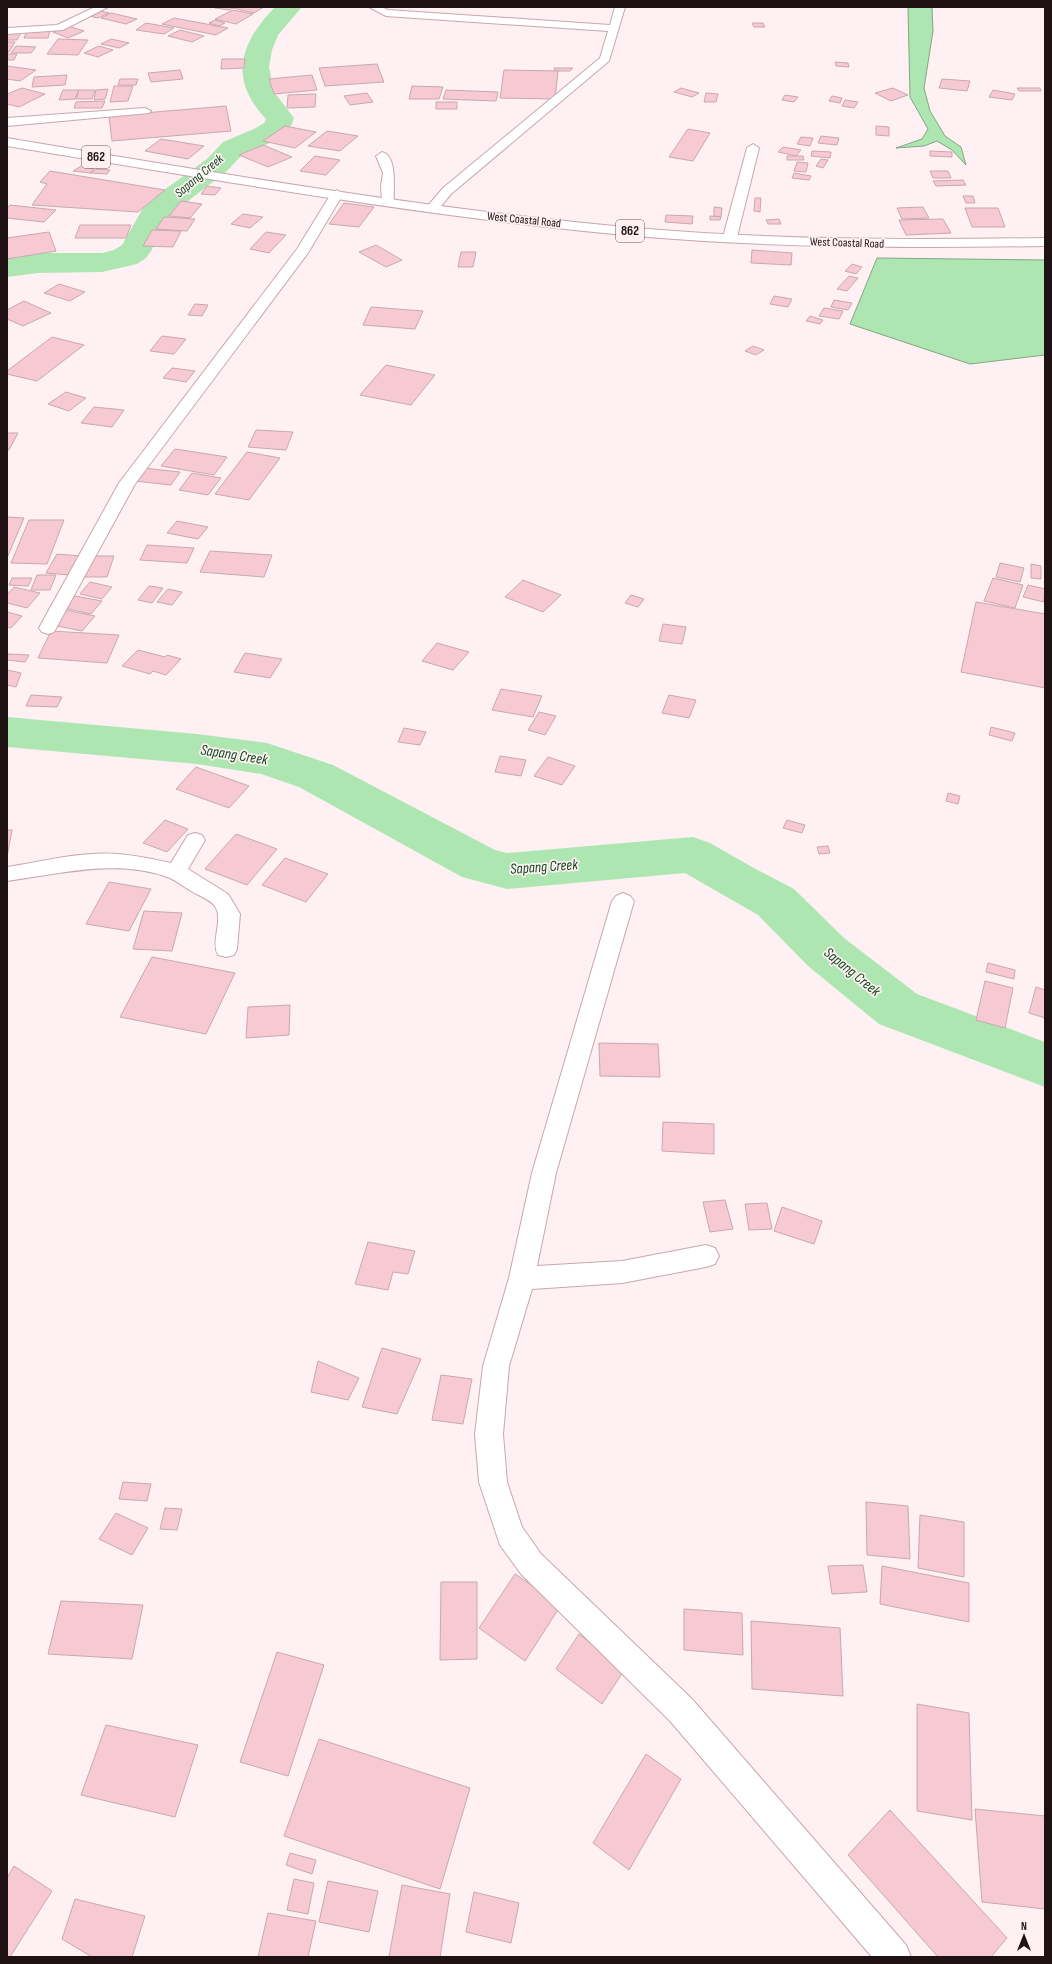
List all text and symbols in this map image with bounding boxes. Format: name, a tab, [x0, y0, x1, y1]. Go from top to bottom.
road number: 862	[82, 146, 110, 168]
water label: Sapang Creek	[171, 150, 227, 201]
street label: West Coastal Road	[486, 209, 562, 231]
road number: 862	[616, 220, 644, 242]
street label: West Coastal Road	[810, 234, 884, 252]
water label: Sapang Creek	[199, 740, 269, 770]
water label: Sapang Creek	[510, 855, 579, 879]
water label: Sapang Creek	[820, 943, 885, 1001]
north arrow	[1004, 1916, 1044, 1956]
text: N	[1021, 1920, 1027, 1933]

